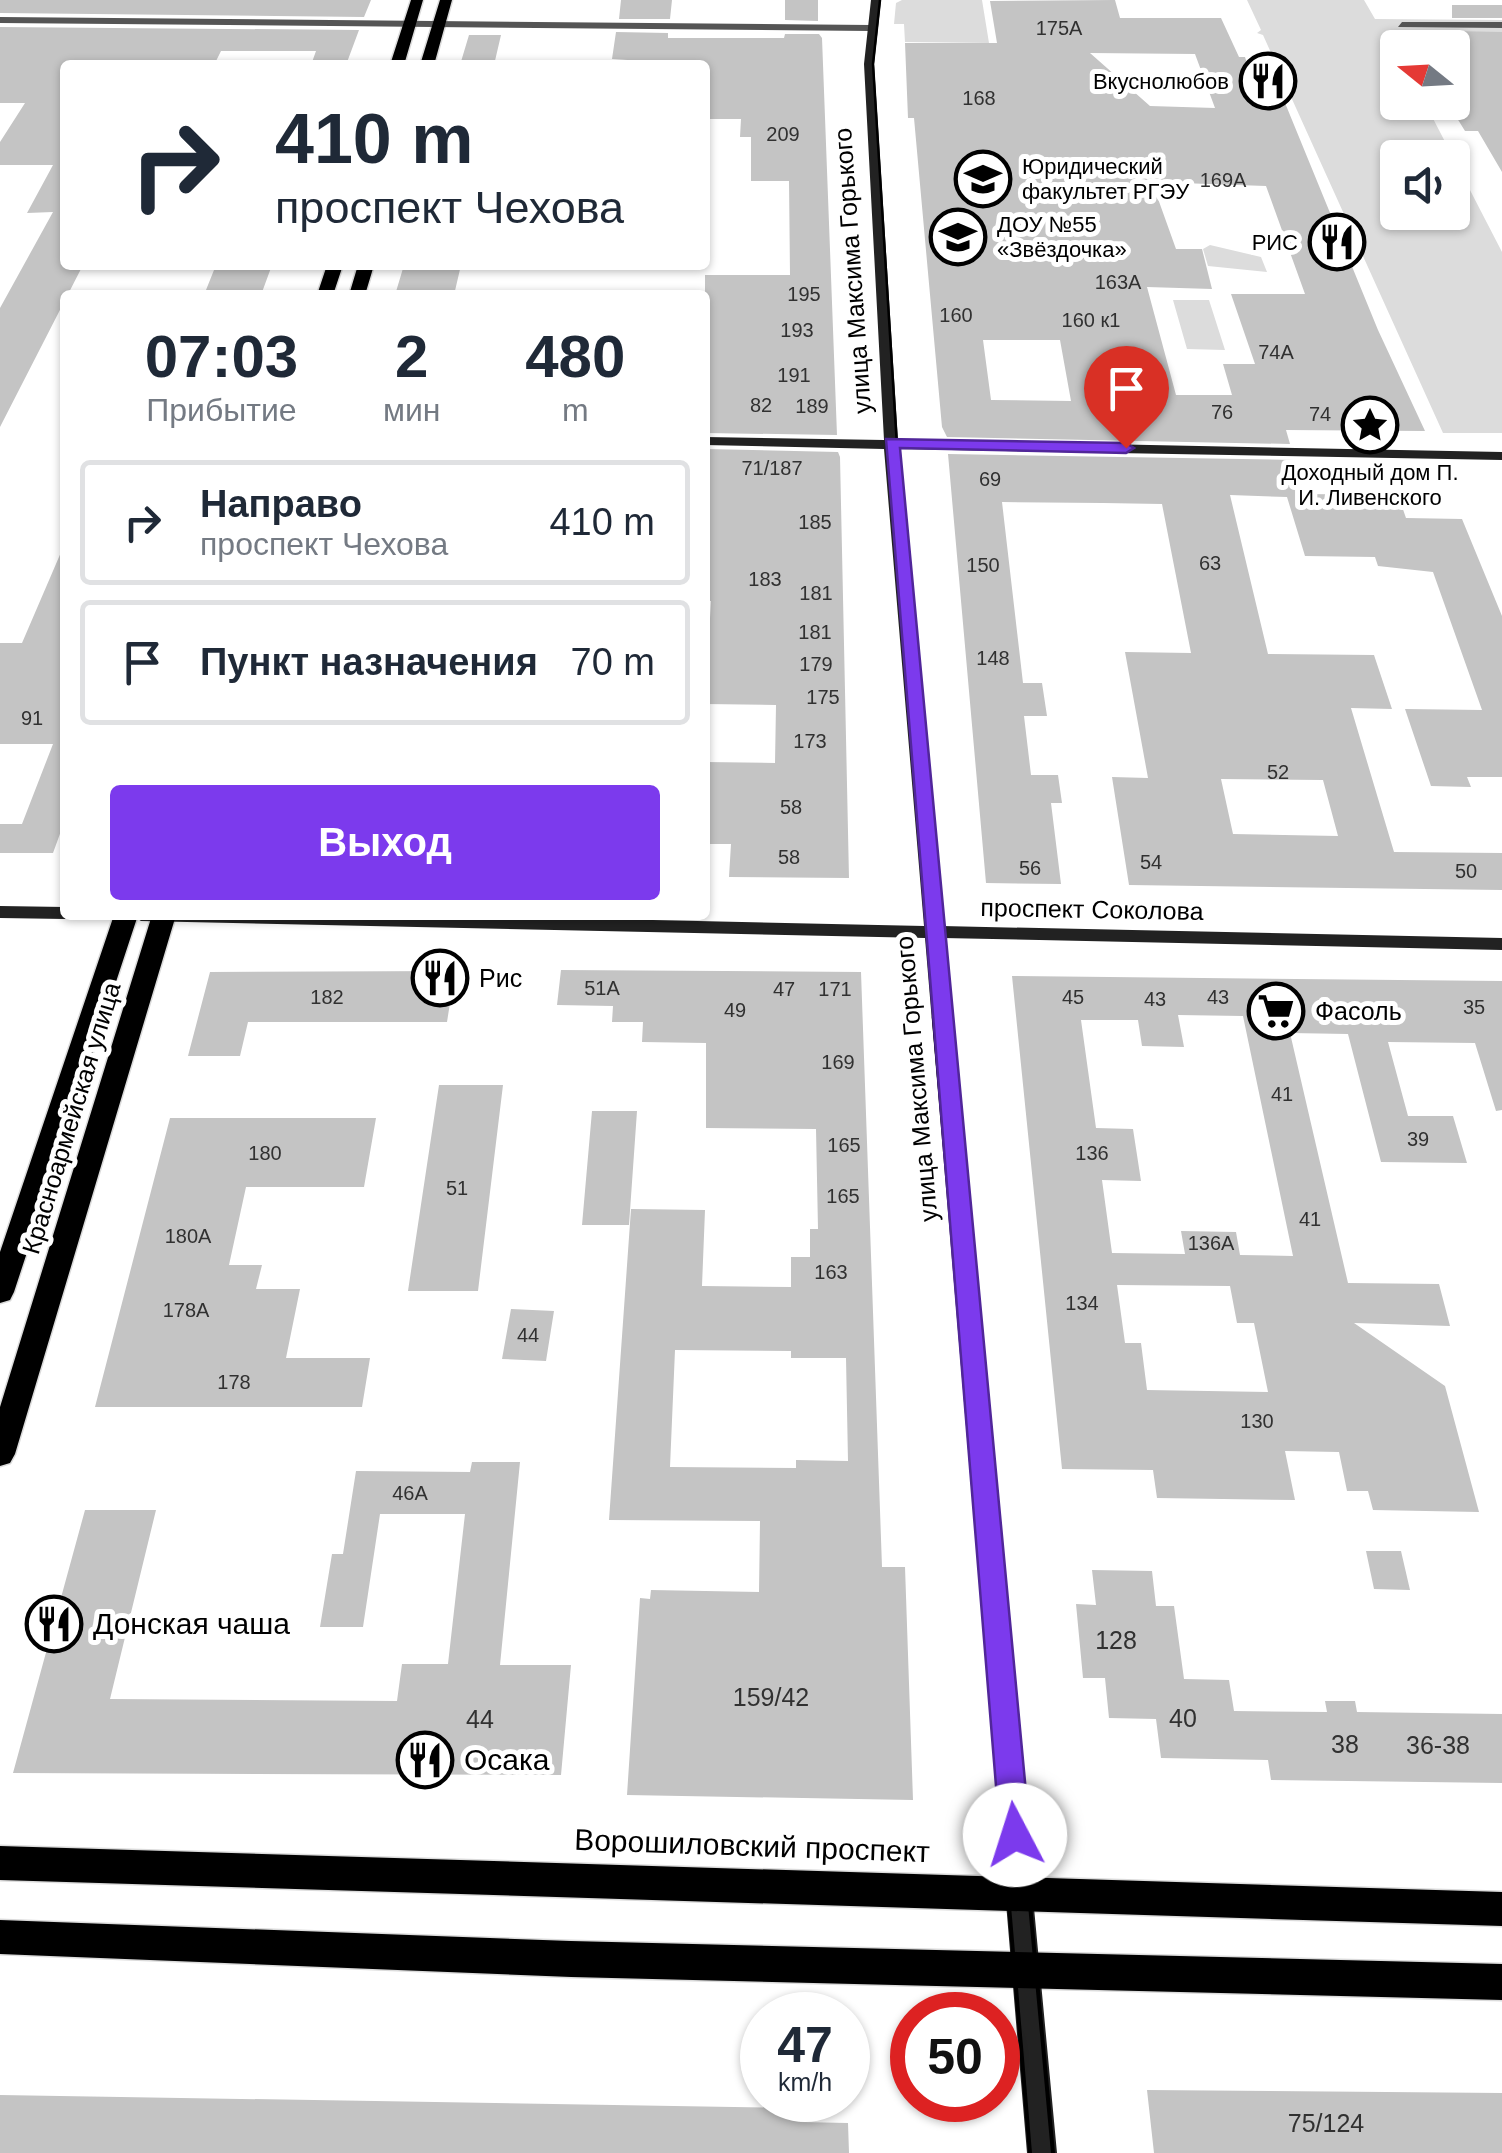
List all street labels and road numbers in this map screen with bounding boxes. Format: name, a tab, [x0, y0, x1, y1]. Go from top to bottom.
street label: улица Максима Горького	[828, 127, 876, 415]
street label: проспект Соколова	[980, 893, 1204, 925]
street label: улица Максима Горького	[890, 935, 942, 1223]
street label: Красноармейская улица	[16, 979, 126, 1257]
street label: Ворошиловский проспект	[574, 1823, 931, 1868]

